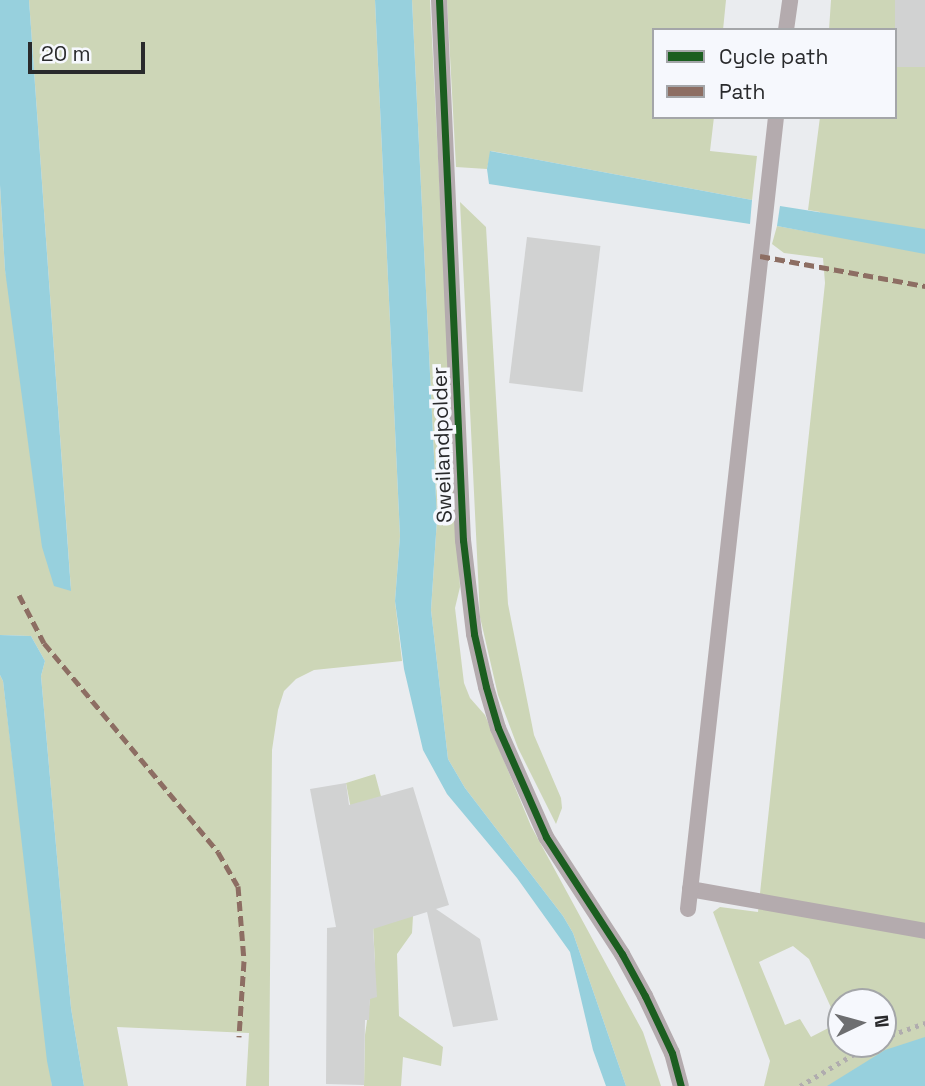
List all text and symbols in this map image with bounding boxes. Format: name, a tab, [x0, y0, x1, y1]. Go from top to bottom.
scale bar	[32, 28, 149, 72]
legend	[652, 28, 897, 119]
text: 20 m	[41, 40, 91, 67]
text: Cycle path	[719, 43, 828, 70]
text: Path	[719, 78, 765, 105]
street label: Sweilandpolder	[427, 367, 457, 523]
north arrow	[827, 988, 897, 1058]
text: N	[868, 1014, 894, 1029]

